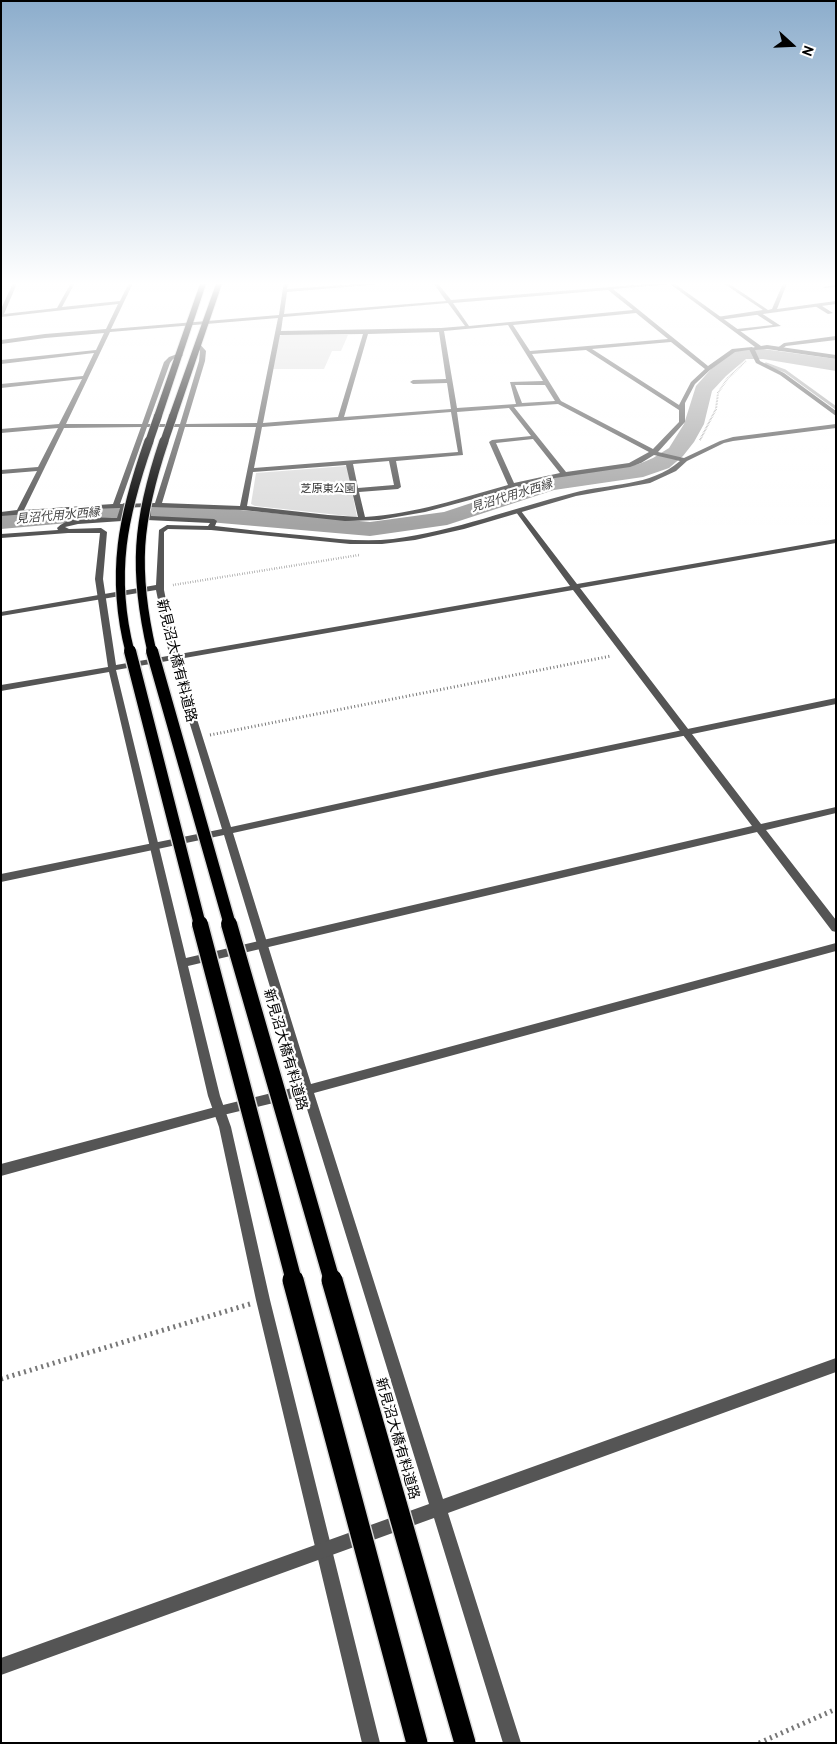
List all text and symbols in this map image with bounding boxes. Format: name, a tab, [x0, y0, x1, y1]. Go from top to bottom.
north arrow	[767, 20, 817, 70]
text: N	[797, 43, 816, 58]
water label: 見沼代用水西縁	[470, 478, 554, 516]
park label: 芝原東公園	[301, 483, 355, 497]
water label: 見沼代用水西縁	[16, 506, 100, 528]
street label: 新見沼大橋有料道路	[152, 598, 198, 724]
street label: 新見沼大橋有料道路	[259, 987, 309, 1113]
street label: 新見沼大橋有料道路	[371, 1376, 421, 1502]

